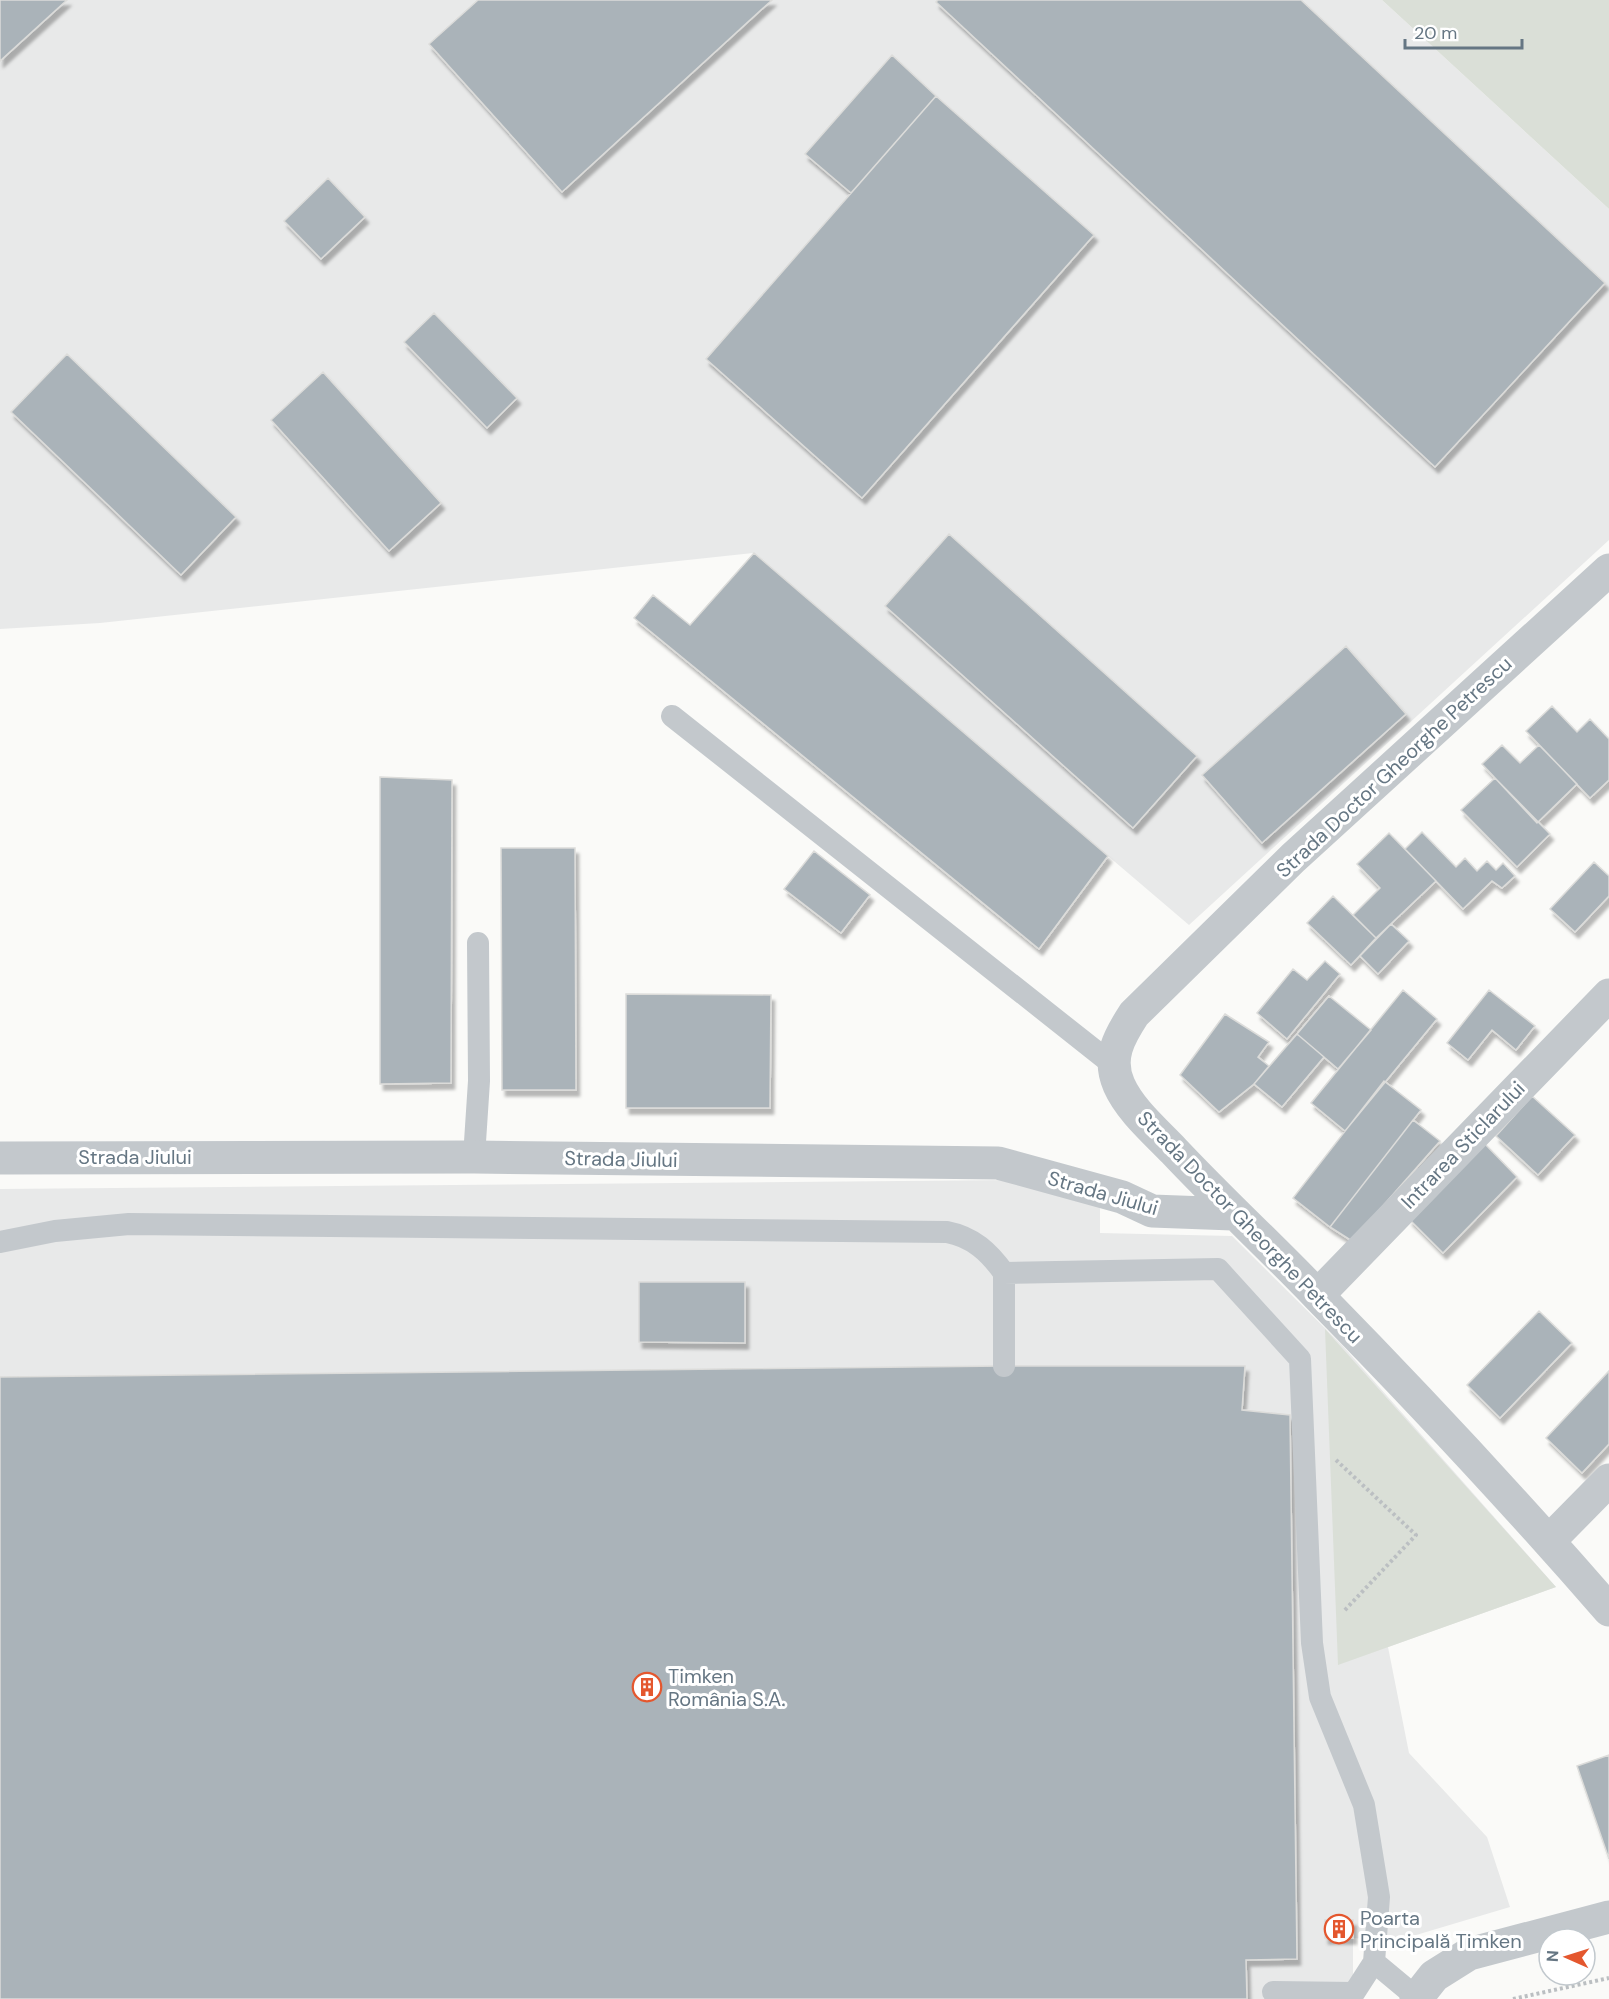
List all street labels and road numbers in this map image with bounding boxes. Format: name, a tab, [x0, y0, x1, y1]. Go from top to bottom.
street label: Strada Doctor Gheorghe Petrescu	[1271, 651, 1517, 883]
street label: Intrarea Sticlarului	[1395, 1076, 1531, 1214]
street label: Strada Doctor Gheorghe Petrescu	[1132, 1105, 1368, 1349]
street label: Strada Jiului	[78, 1144, 192, 1170]
street label: Strada Jiului	[564, 1145, 678, 1173]
street label: Strada Jiului	[1045, 1165, 1161, 1221]

